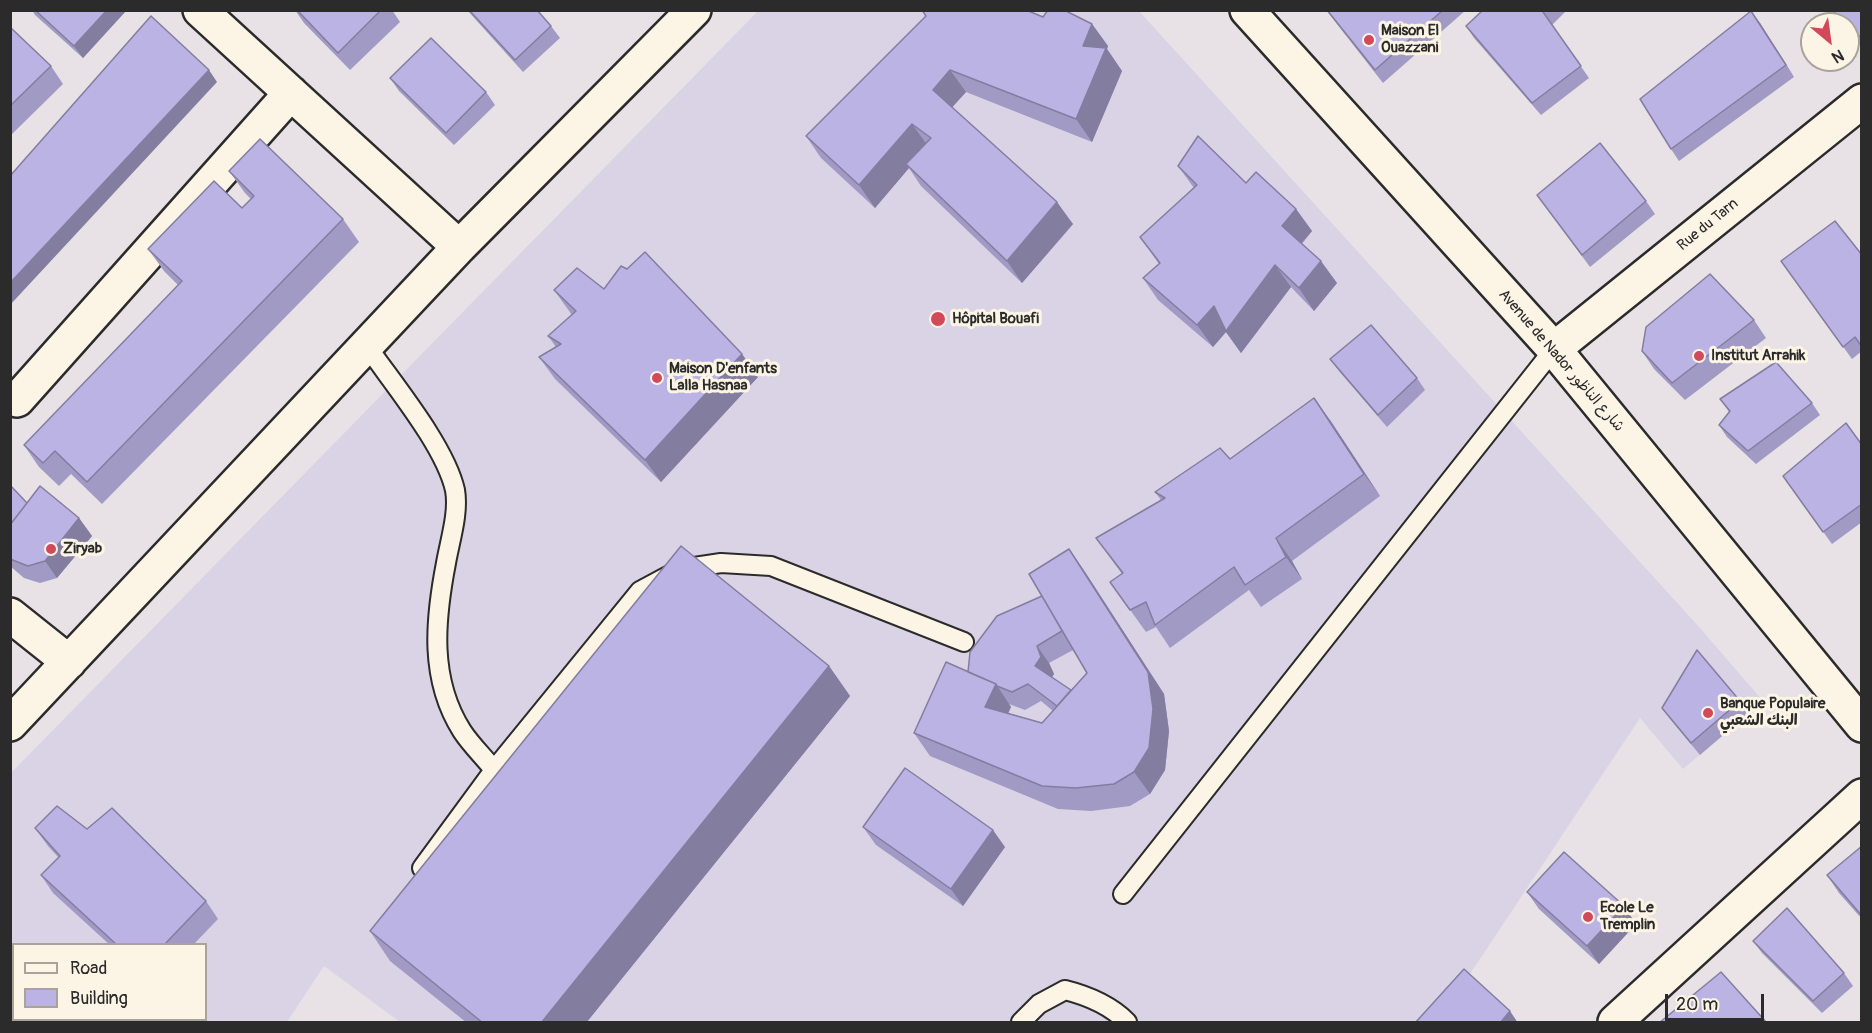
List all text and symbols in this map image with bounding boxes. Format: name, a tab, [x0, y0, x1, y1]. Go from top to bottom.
north arrow	[1800, 12, 1860, 72]
place label: Maison El Ouazzani	[1381, 22, 1439, 57]
marker: Maison El Ouazzani	[1362, 33, 1376, 47]
text: N	[1828, 45, 1847, 67]
street label: Rue du Tarn	[1674, 195, 1742, 255]
street label: Avenue de Nador شارع الناظور	[1494, 286, 1628, 436]
marker: Hôpital Bouafi	[929, 310, 947, 328]
place label: Hôpital Bouafi	[952, 310, 1039, 328]
place label: Institut Arrahik	[1711, 347, 1805, 365]
marker: Institut Arrahik	[1692, 349, 1706, 363]
place label: Maison D'enfants Lalla Hasnaa	[669, 360, 777, 395]
marker: Maison D'enfants Lalla Hasnaa	[650, 371, 664, 385]
place label: Ziryab	[63, 540, 102, 558]
marker: Ziryab	[44, 542, 58, 556]
place label: Banque Populaire البنك الشعبي	[1720, 695, 1825, 730]
marker: Banque Populaire البنك الشعبي	[1701, 706, 1715, 720]
place label: Ecole Le Tremplin	[1600, 899, 1655, 934]
marker: Ecole Le Tremplin	[1581, 910, 1595, 924]
legend	[12, 943, 207, 1021]
text: Road	[70, 957, 107, 980]
scale bar	[1668, 982, 1767, 1020]
text: Building	[70, 987, 128, 1010]
text: 20 m	[1676, 993, 1718, 1016]

